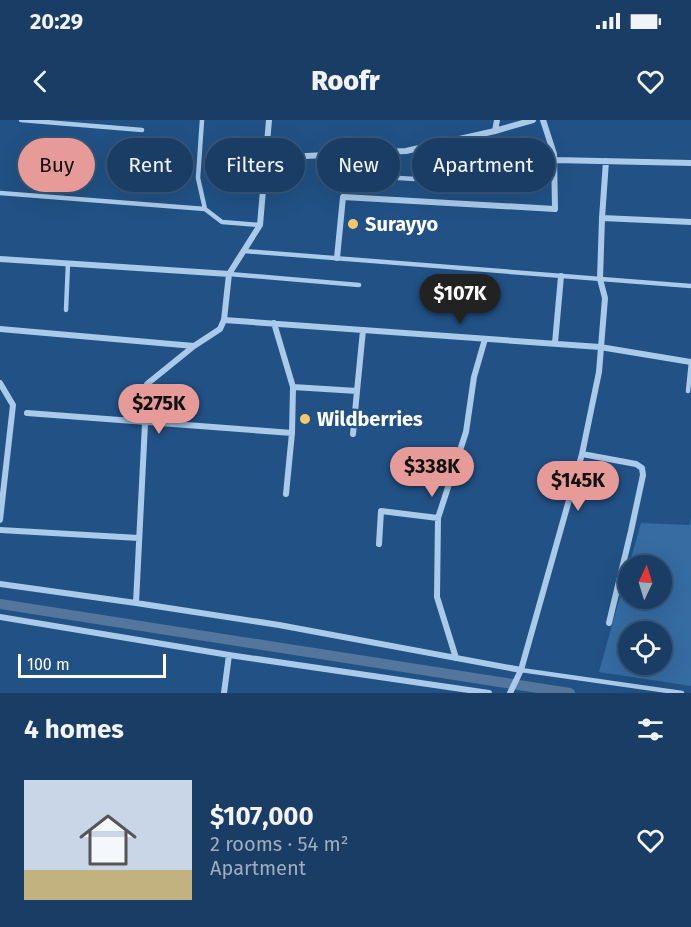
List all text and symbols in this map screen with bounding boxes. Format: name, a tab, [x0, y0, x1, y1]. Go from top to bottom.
text: 20:29	[30, 8, 83, 35]
icon: back	[24, 65, 57, 98]
text: Roofr	[311, 65, 380, 97]
icon: heart	[634, 65, 667, 98]
chip: Buy	[18, 138, 95, 192]
chip: Rent	[107, 138, 193, 192]
chip: Filters	[205, 138, 305, 192]
chip: New	[317, 138, 400, 192]
chip: Apartment	[412, 138, 555, 192]
place label: Surayyo	[365, 212, 438, 236]
marker: Surayyo	[346, 217, 360, 231]
pin: $107K	[418, 274, 502, 325]
text: $107K	[434, 281, 486, 305]
pin: $275K	[117, 384, 201, 435]
text: $275K	[132, 391, 186, 415]
place label: Wildberries	[317, 407, 423, 431]
marker: Wildberries	[298, 412, 312, 426]
pin: $338K	[390, 447, 474, 498]
text: $338K	[404, 454, 460, 478]
pin: $145K	[536, 461, 620, 512]
text: $145K	[551, 468, 605, 492]
north arrow	[618, 555, 672, 609]
map controls	[618, 555, 672, 675]
button: locate	[618, 621, 672, 675]
scale bar	[18, 651, 166, 678]
text: 100 m	[27, 655, 70, 674]
icon: filters	[634, 713, 667, 746]
text: 4 homes	[24, 714, 124, 745]
text: $107,000	[210, 801, 314, 832]
icon: home	[72, 804, 144, 876]
icon: heart	[634, 824, 667, 857]
text: 2 rooms · 54 m²	[210, 832, 349, 856]
text: Apartment	[210, 856, 306, 880]

